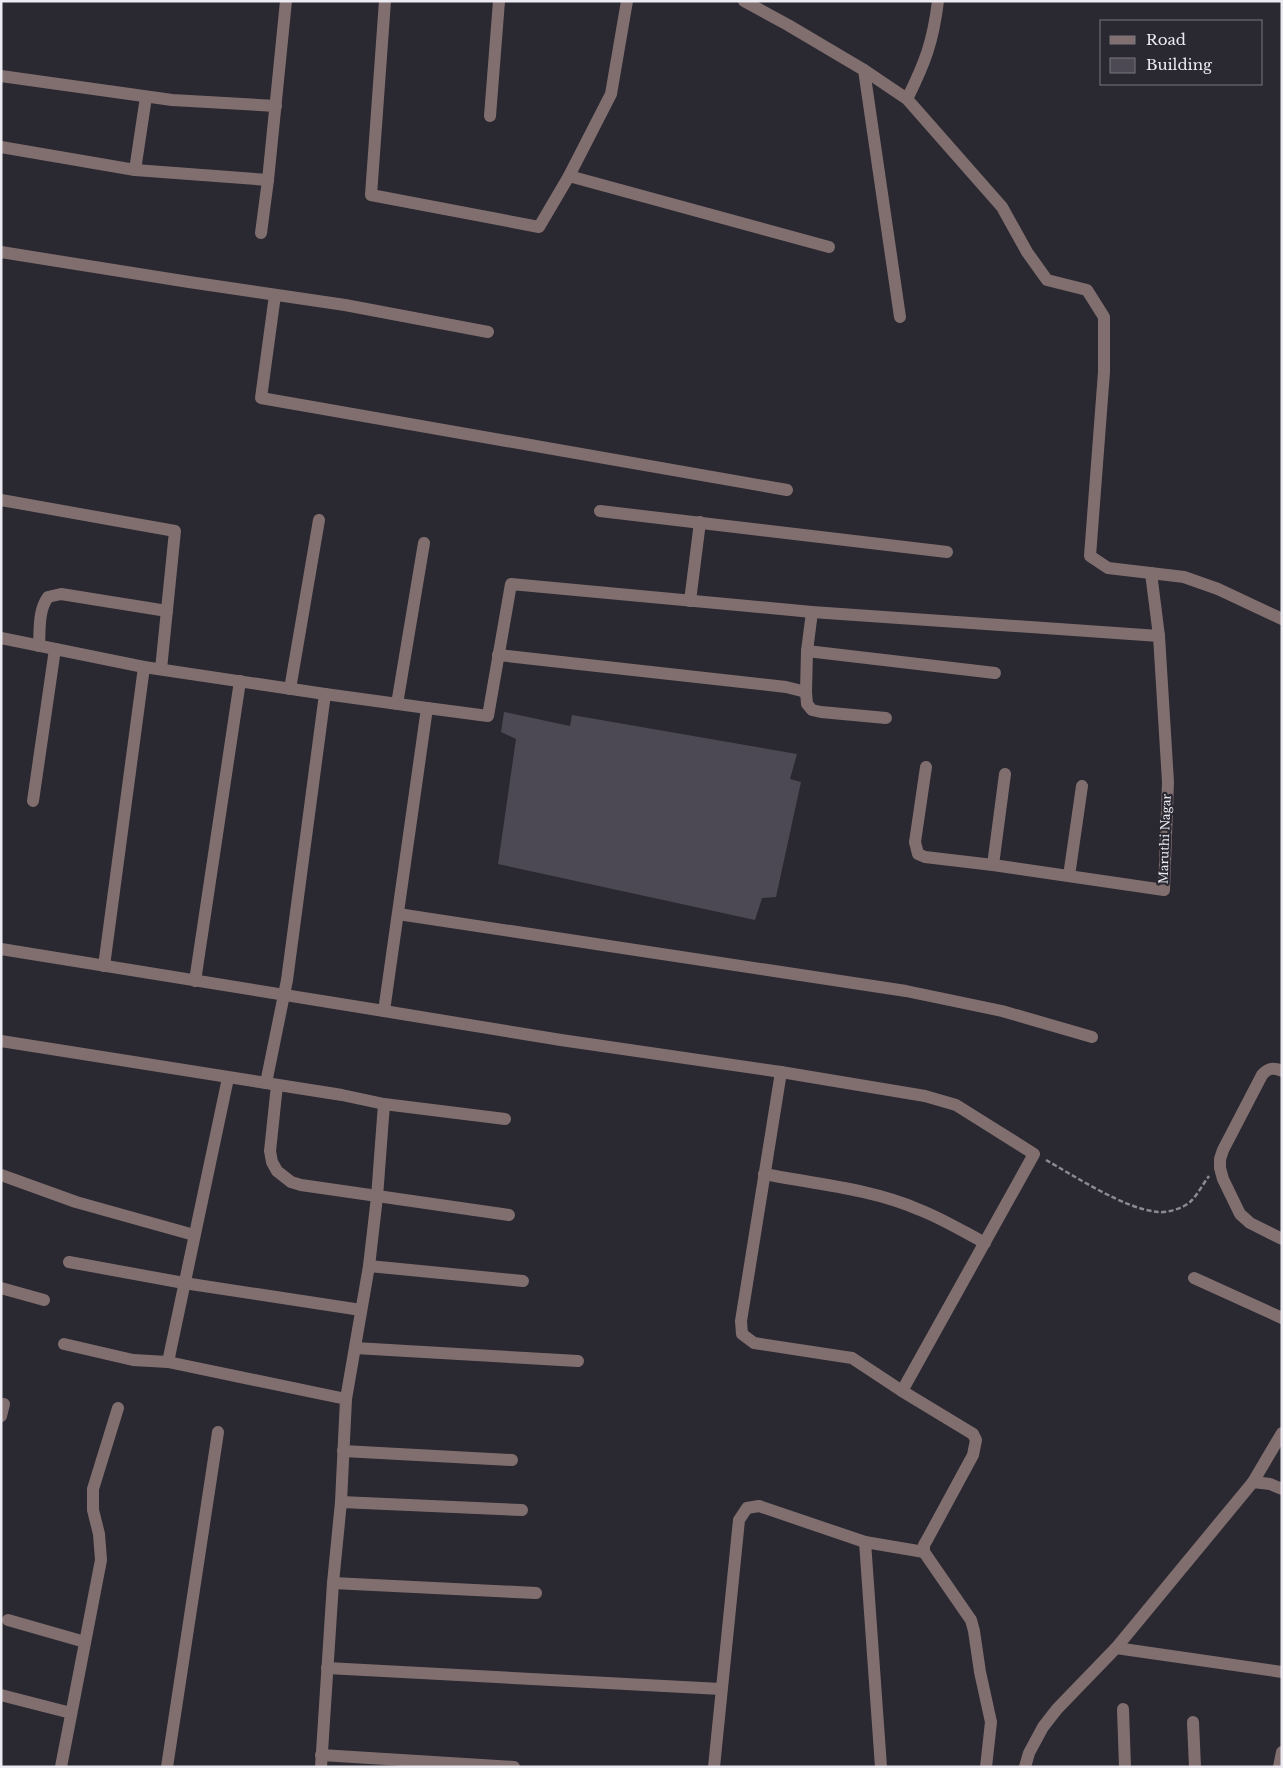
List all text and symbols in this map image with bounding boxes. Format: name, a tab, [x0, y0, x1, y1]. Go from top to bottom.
legend	[1100, 20, 1263, 85]
text: Road	[1146, 30, 1186, 49]
text: Building	[1146, 55, 1213, 74]
street label: Maruthi Nagar	[1155, 793, 1174, 884]

